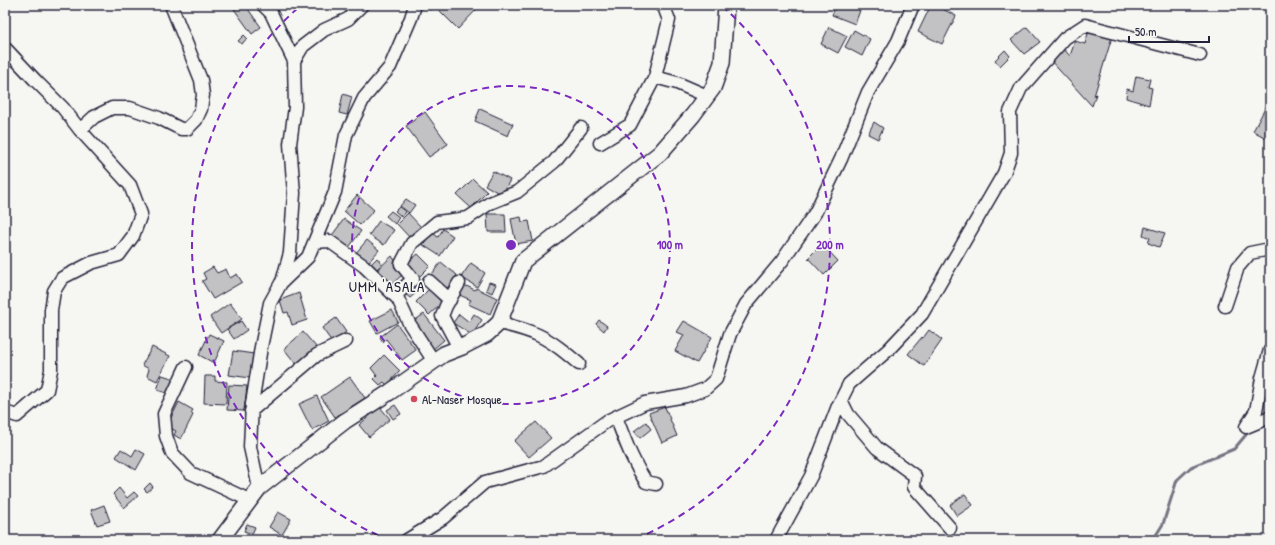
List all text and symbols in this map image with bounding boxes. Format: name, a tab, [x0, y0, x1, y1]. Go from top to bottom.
scale bar	[1129, 18, 1209, 44]
text: 50 m	[1135, 23, 1156, 40]
text: 100 m	[657, 236, 683, 253]
text: 200 m	[816, 236, 844, 253]
centre of rings	[504, 238, 518, 252]
district label: UMM 'ASALA	[349, 276, 425, 297]
place label: Al-Naser Mosque	[422, 390, 502, 408]
marker: Al-Naser Mosque	[409, 394, 419, 404]

